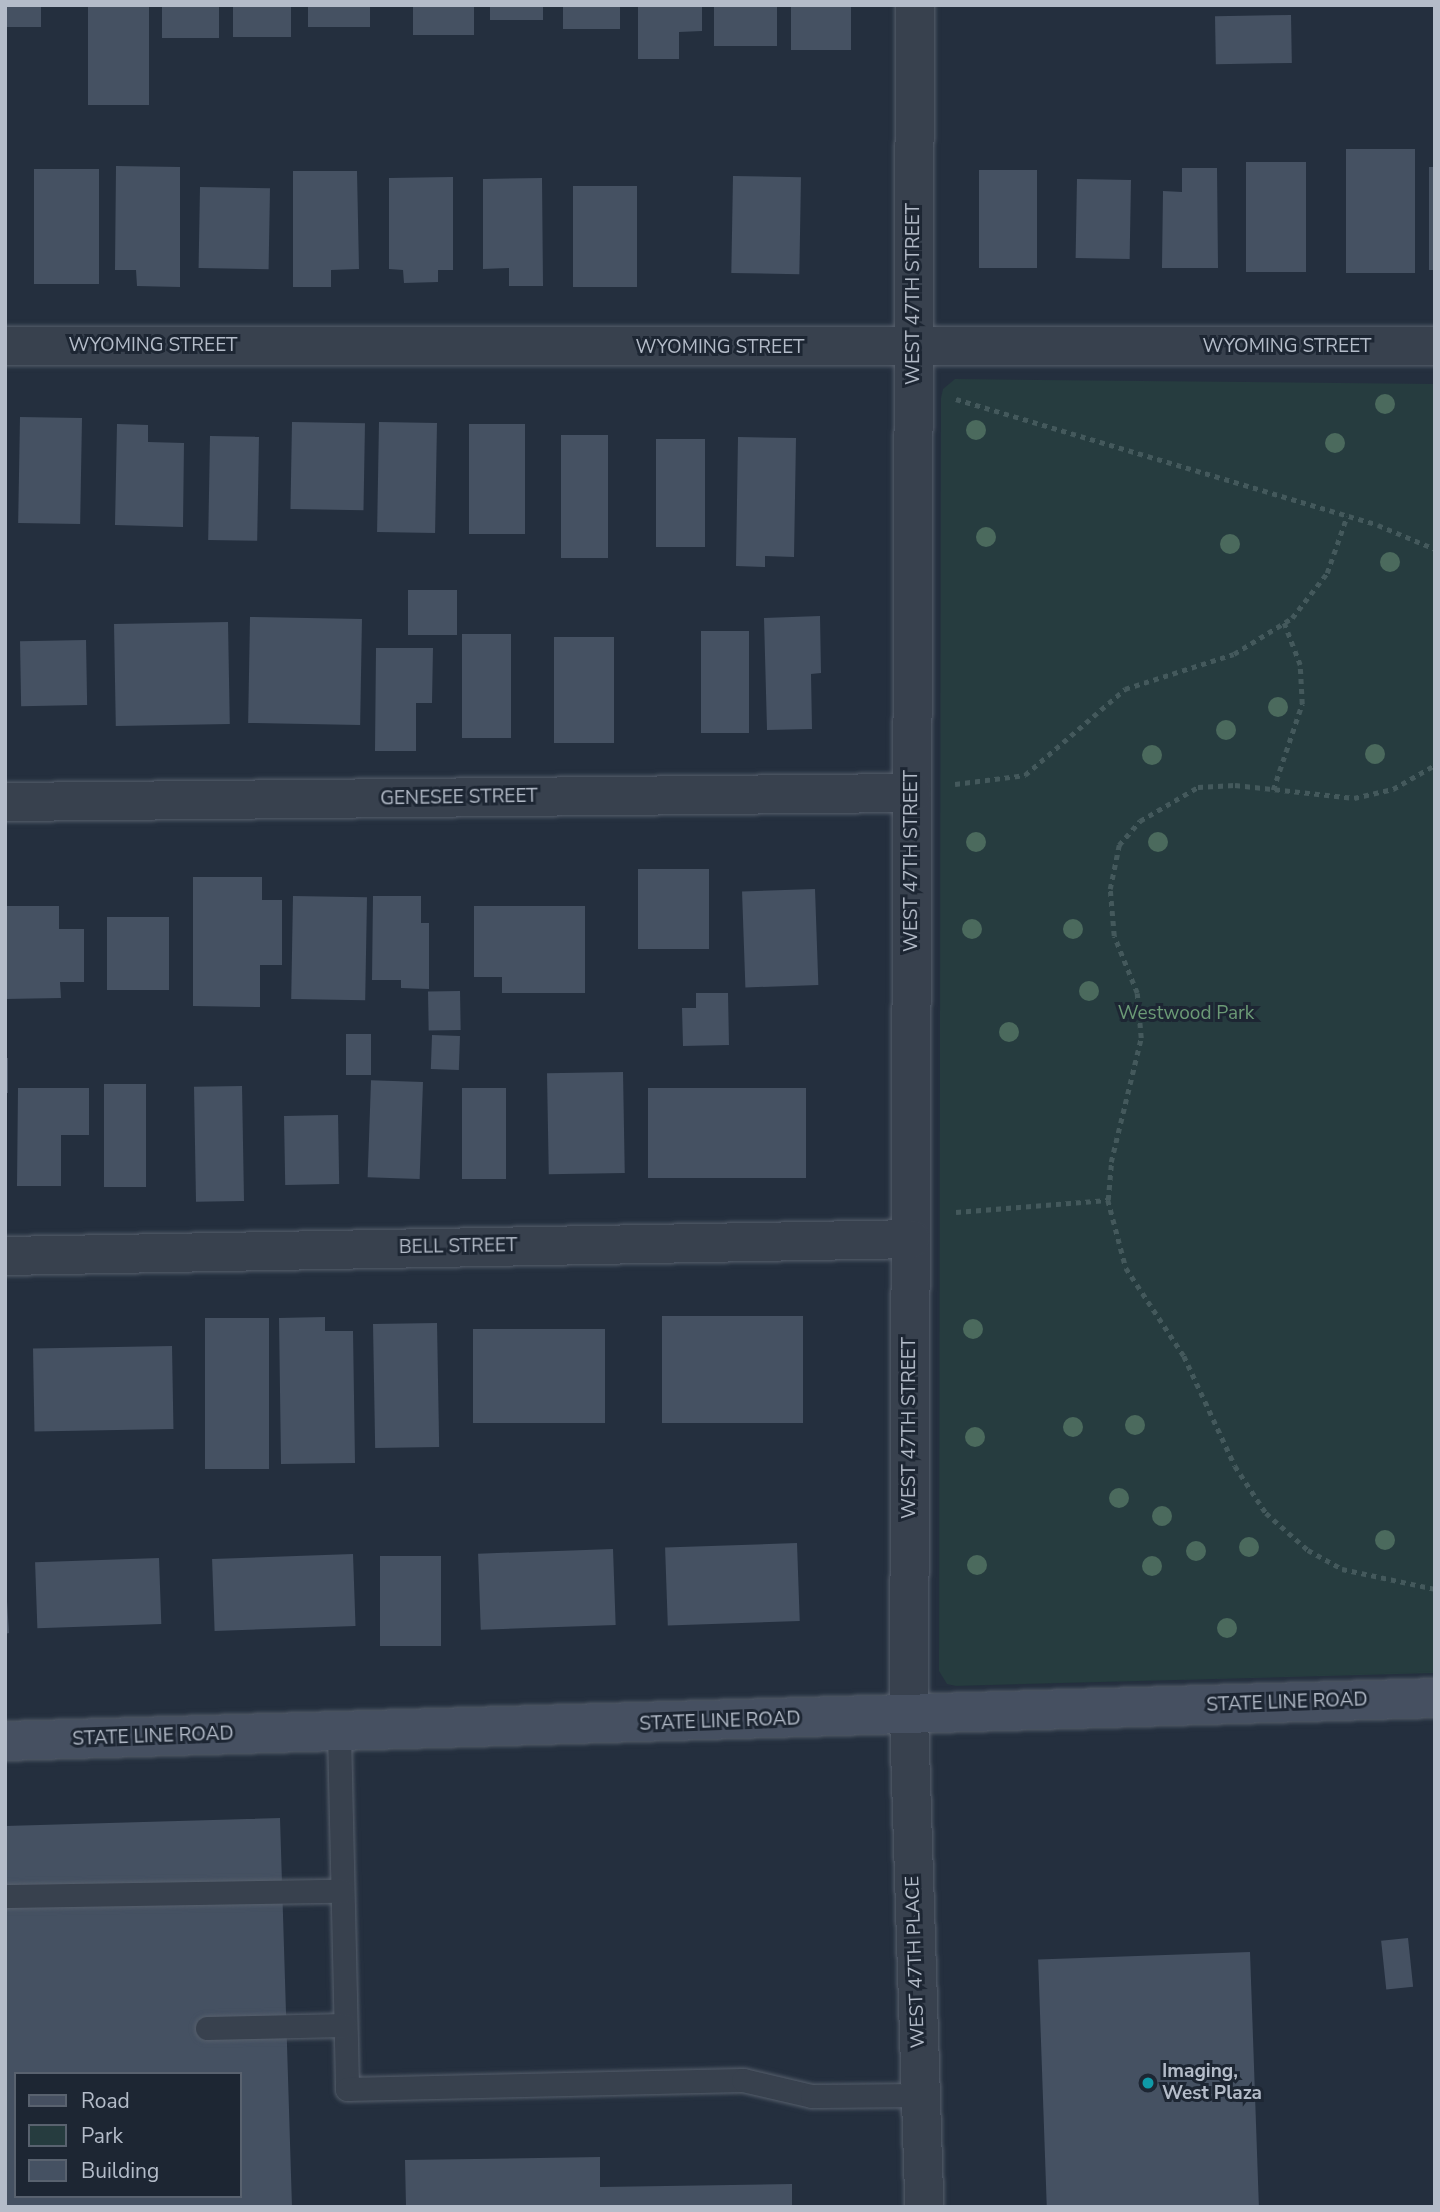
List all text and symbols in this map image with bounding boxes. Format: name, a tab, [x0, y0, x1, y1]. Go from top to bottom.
street label: WEST 47TH STREET	[903, 203, 925, 385]
street label: WYOMING STREET	[69, 335, 237, 357]
street label: WYOMING STREET	[1203, 336, 1371, 358]
street label: WYOMING STREET	[636, 337, 804, 359]
street label: WEST 47TH STREET	[901, 770, 923, 952]
street label: GENESEE STREET	[380, 785, 538, 811]
park label: Westwood Park	[1118, 1003, 1254, 1025]
street label: BELL STREET	[399, 1235, 517, 1259]
street label: WEST 47TH STREET	[899, 1337, 921, 1519]
street label: STATE LINE ROAD	[1206, 1689, 1368, 1717]
street label: STATE LINE ROAD	[639, 1708, 801, 1736]
street label: STATE LINE ROAD	[72, 1723, 234, 1751]
street label: WEST 47TH PLACE	[902, 1875, 930, 2049]
place label: Imaging, West Plaza	[1162, 2061, 1262, 2105]
legend	[14, 2072, 242, 2198]
marker: Imaging, West Plaza	[1140, 2075, 1156, 2091]
text: Road	[81, 2087, 130, 2115]
text: Park	[81, 2122, 123, 2150]
text: Building	[81, 2157, 159, 2185]

